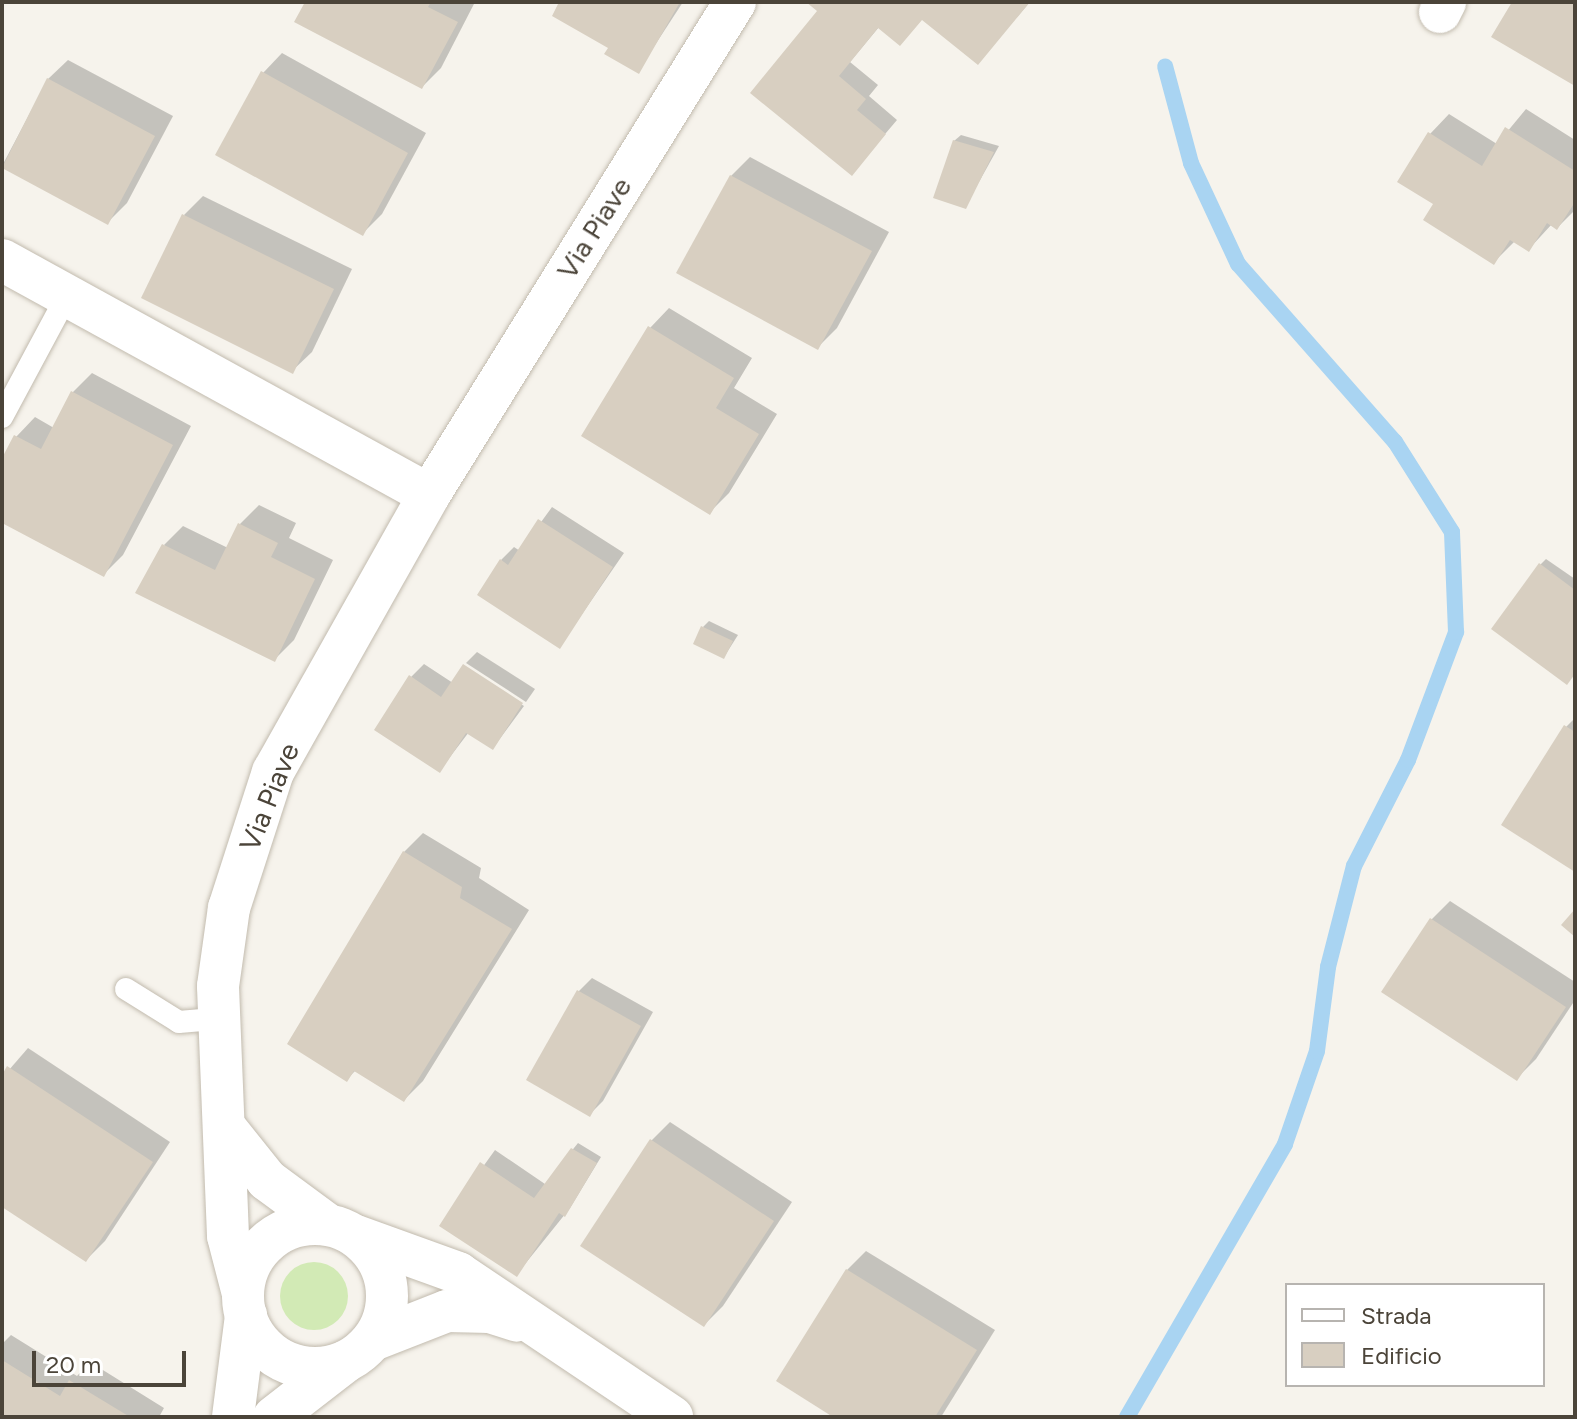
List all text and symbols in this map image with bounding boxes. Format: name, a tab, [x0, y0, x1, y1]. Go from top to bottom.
street label: Via Piave	[550, 171, 638, 285]
street label: Via Piave	[232, 738, 306, 856]
legend	[1285, 1283, 1545, 1387]
text: Strada	[1361, 1301, 1431, 1330]
scale bar	[36, 1335, 190, 1385]
text: Edificio	[1361, 1341, 1442, 1370]
text: 20 m	[46, 1350, 101, 1379]

